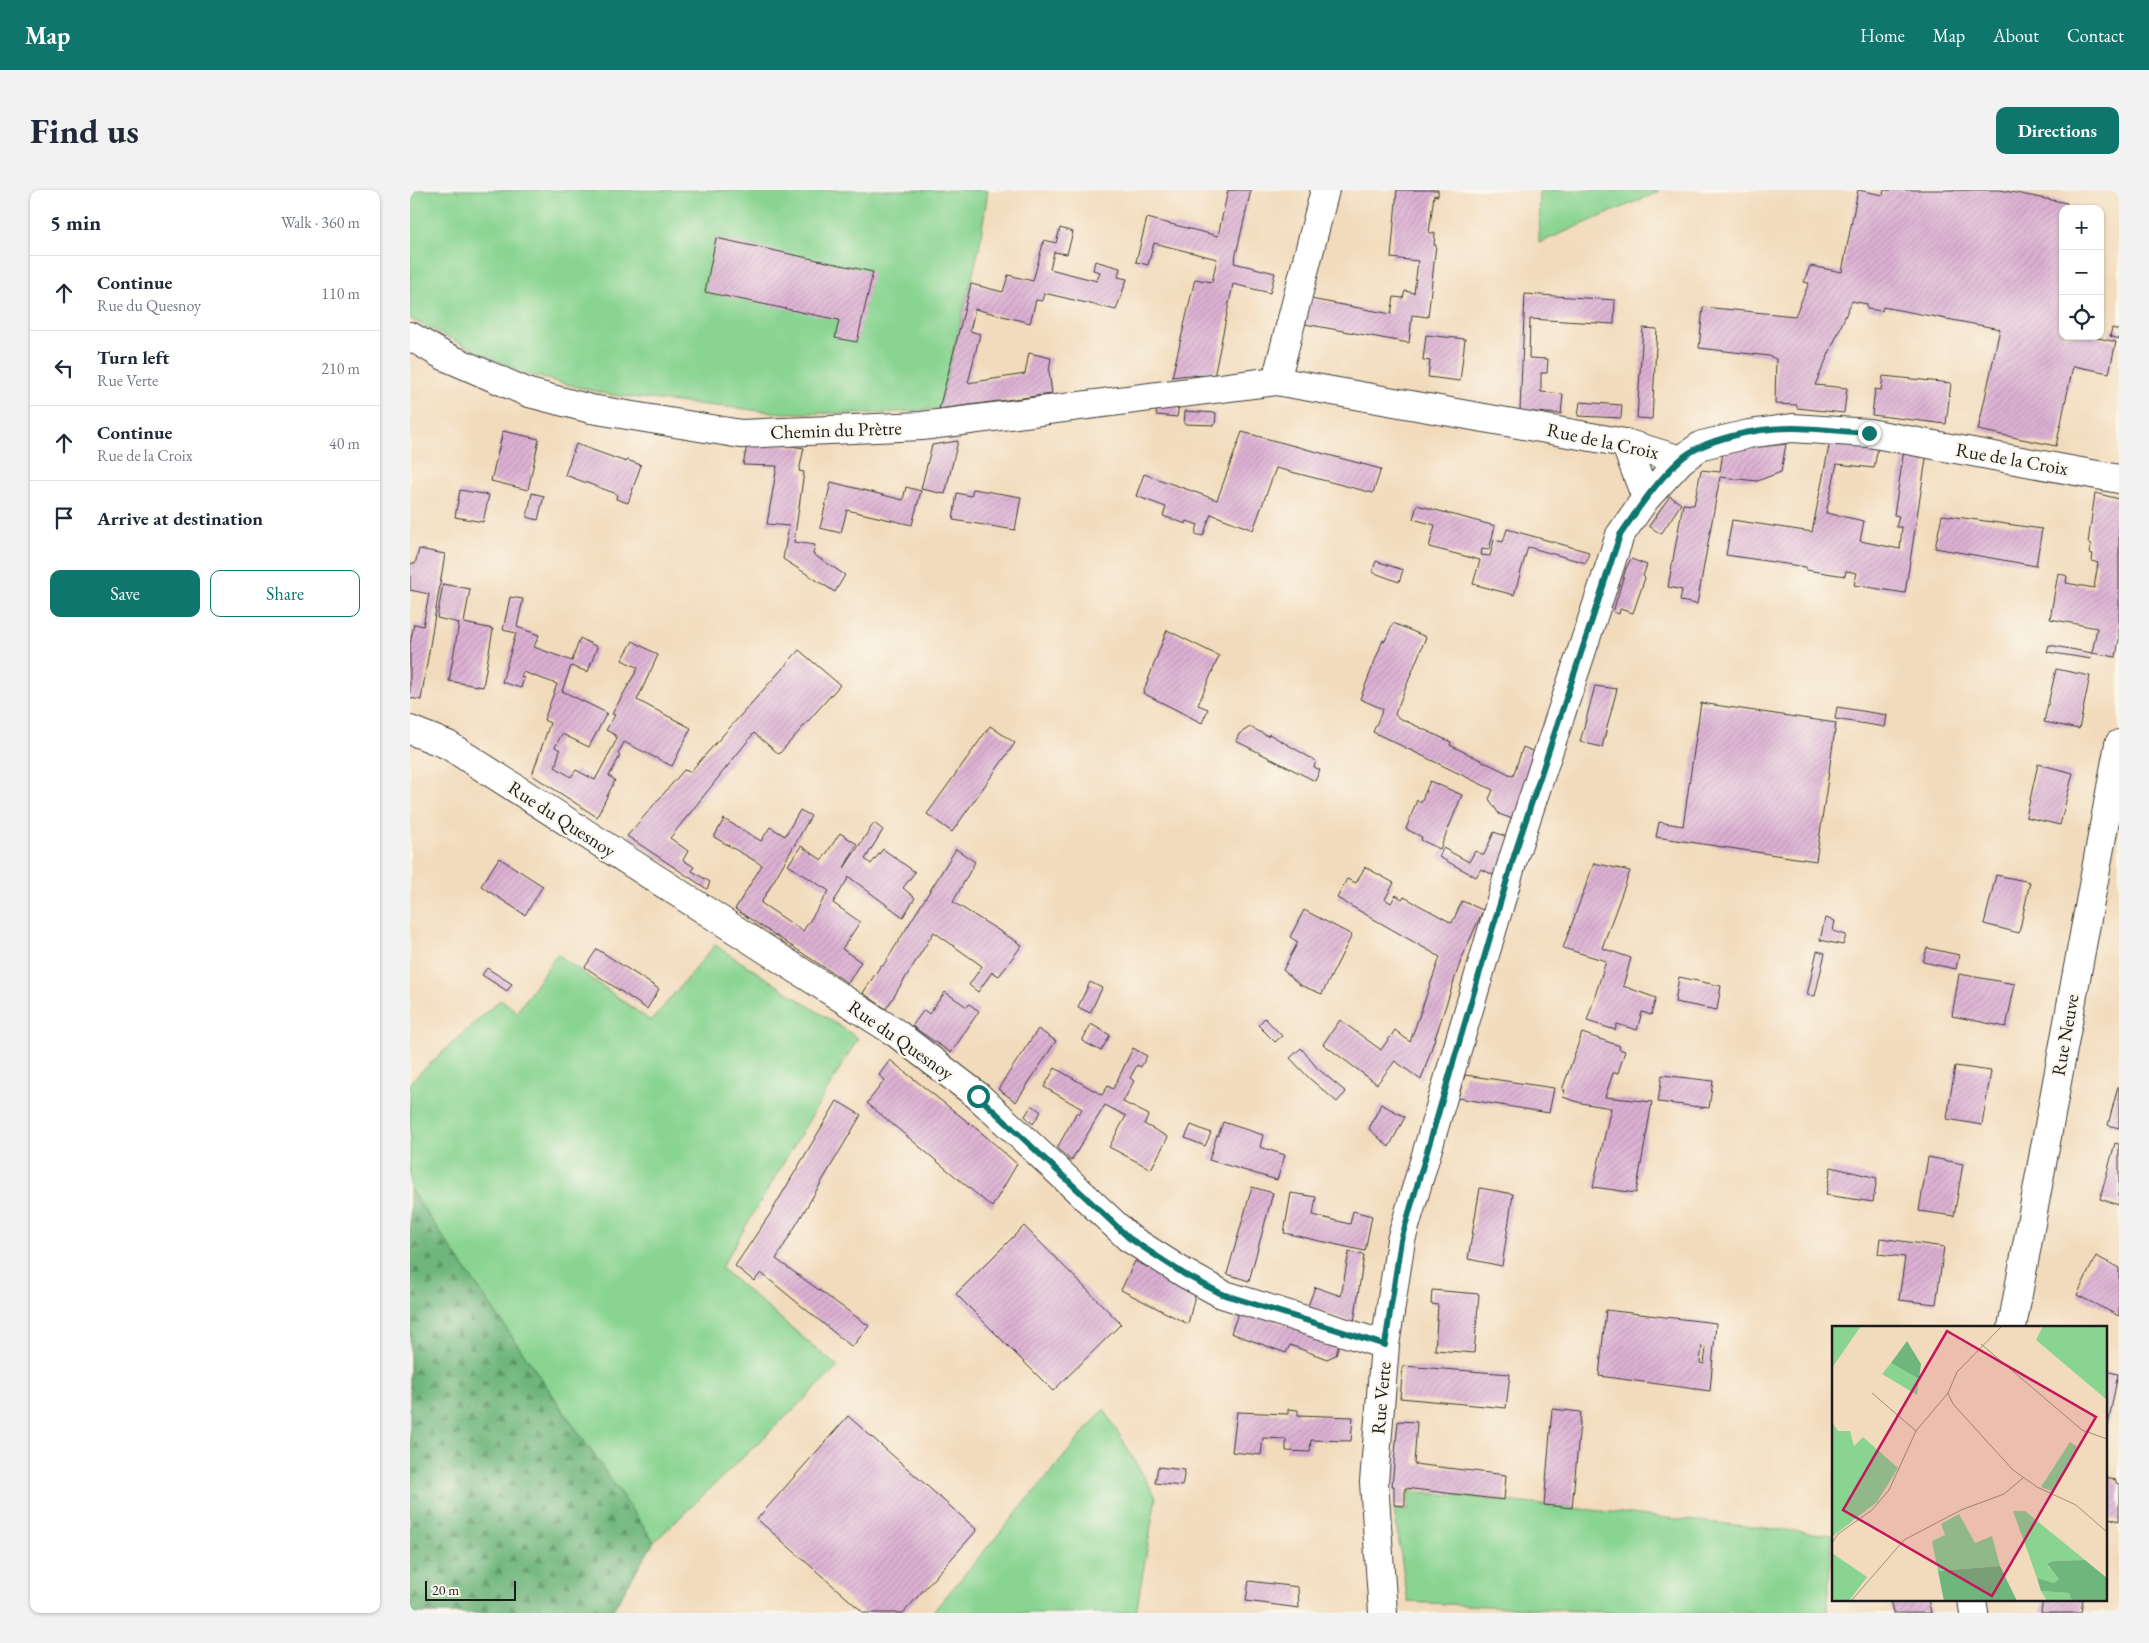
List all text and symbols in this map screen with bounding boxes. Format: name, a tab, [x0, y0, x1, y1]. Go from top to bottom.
text: Map	[25, 20, 70, 51]
text: Home	[1860, 24, 1905, 47]
text: Map	[1933, 24, 1965, 47]
text: About	[1993, 24, 2039, 47]
text: Contact	[2067, 24, 2124, 47]
button: Directions	[1996, 107, 2119, 154]
text: Find us	[30, 108, 139, 153]
map controls	[2059, 205, 2104, 340]
button: +	[2059, 205, 2104, 250]
text: 5 min	[50, 209, 101, 236]
text: Walk · 360 m	[281, 212, 360, 233]
button: −	[2059, 250, 2104, 295]
text: Continue	[97, 270, 172, 295]
icon: ahead	[50, 279, 78, 307]
text: 110 m	[321, 283, 360, 304]
text: Rue du Quesnoy	[97, 295, 201, 316]
button: locate	[2059, 295, 2104, 340]
text: Turn left	[97, 345, 169, 370]
icon: left	[50, 354, 78, 382]
text: 210 m	[321, 358, 360, 379]
text: Rue Verte	[97, 370, 158, 391]
street label: Chemin du Prètre	[770, 415, 902, 445]
street label: Rue de la Croix	[1545, 417, 1662, 465]
text: Continue	[97, 420, 172, 445]
route end	[1858, 422, 1881, 445]
icon: ahead	[50, 429, 78, 457]
text: 40 m	[329, 433, 360, 454]
street label: Rue de la Croix	[1954, 437, 2071, 481]
text: Rue de la Croix	[97, 445, 193, 466]
icon: arrive	[50, 504, 78, 532]
text: Arrive at destination	[97, 506, 263, 531]
button: Save	[50, 570, 200, 617]
button: Share	[210, 570, 360, 617]
street label: Rue du Quesnoy	[503, 775, 621, 863]
street label: Rue Neuve	[2046, 992, 2084, 1078]
street label: Rue du Quesnoy	[843, 994, 959, 1086]
route start	[967, 1085, 990, 1108]
inset map	[1832, 1326, 2106, 1600]
street label: Rue Verte	[1365, 1361, 1397, 1435]
scale bar	[425, 1578, 516, 1601]
text: 20 m	[432, 1581, 459, 1599]

